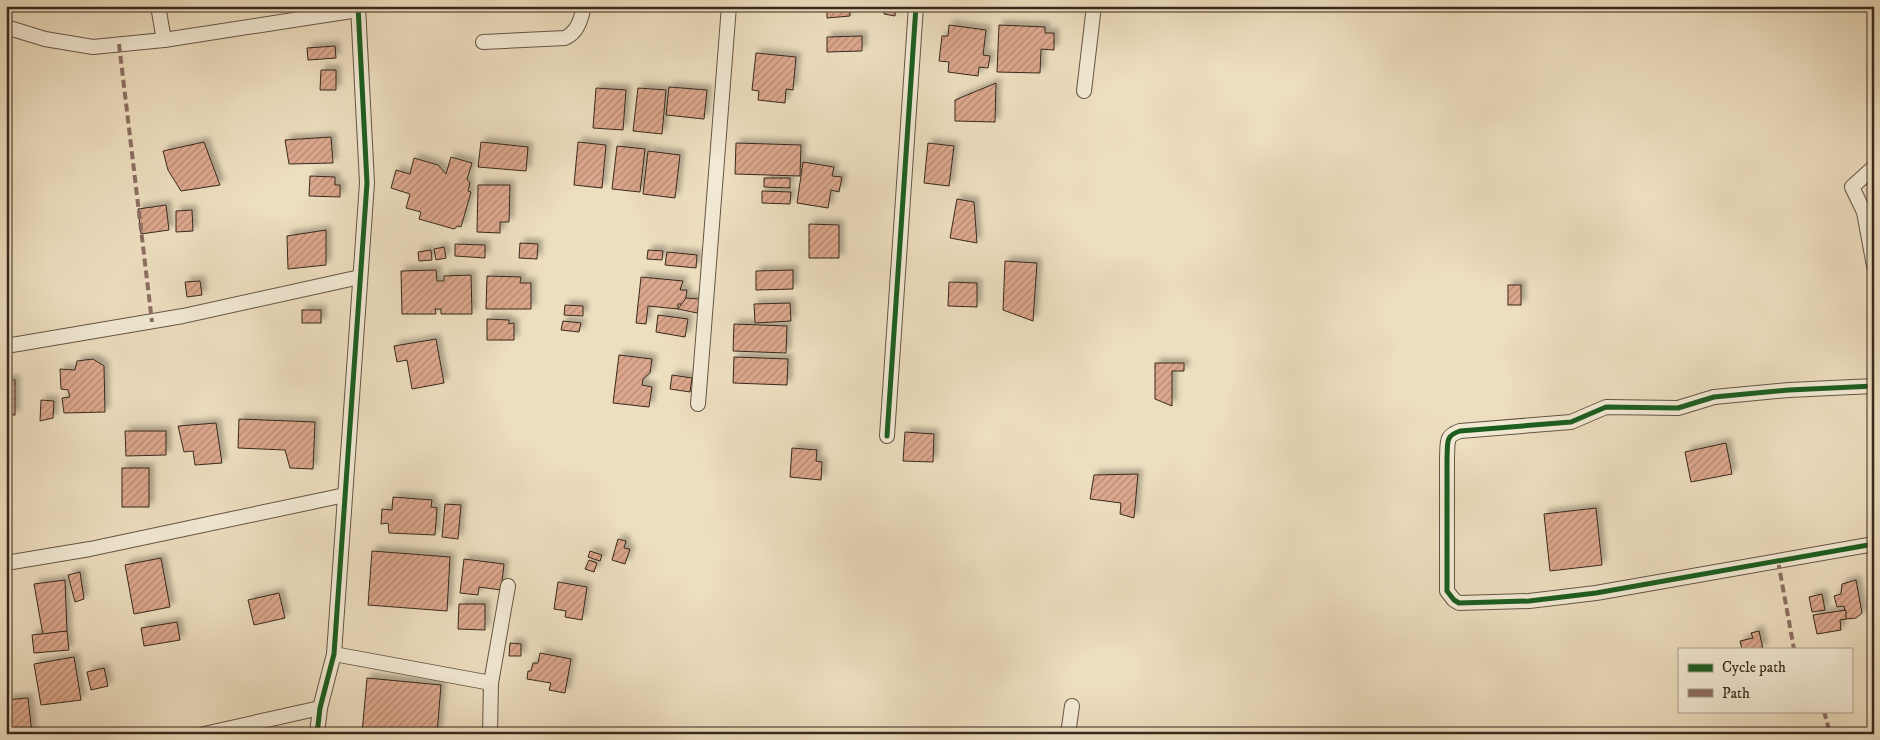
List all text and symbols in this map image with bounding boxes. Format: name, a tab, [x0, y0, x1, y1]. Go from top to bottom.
legend	[1678, 648, 1852, 712]
text: Cycle path	[1722, 658, 1786, 677]
text: Path	[1722, 684, 1750, 703]

